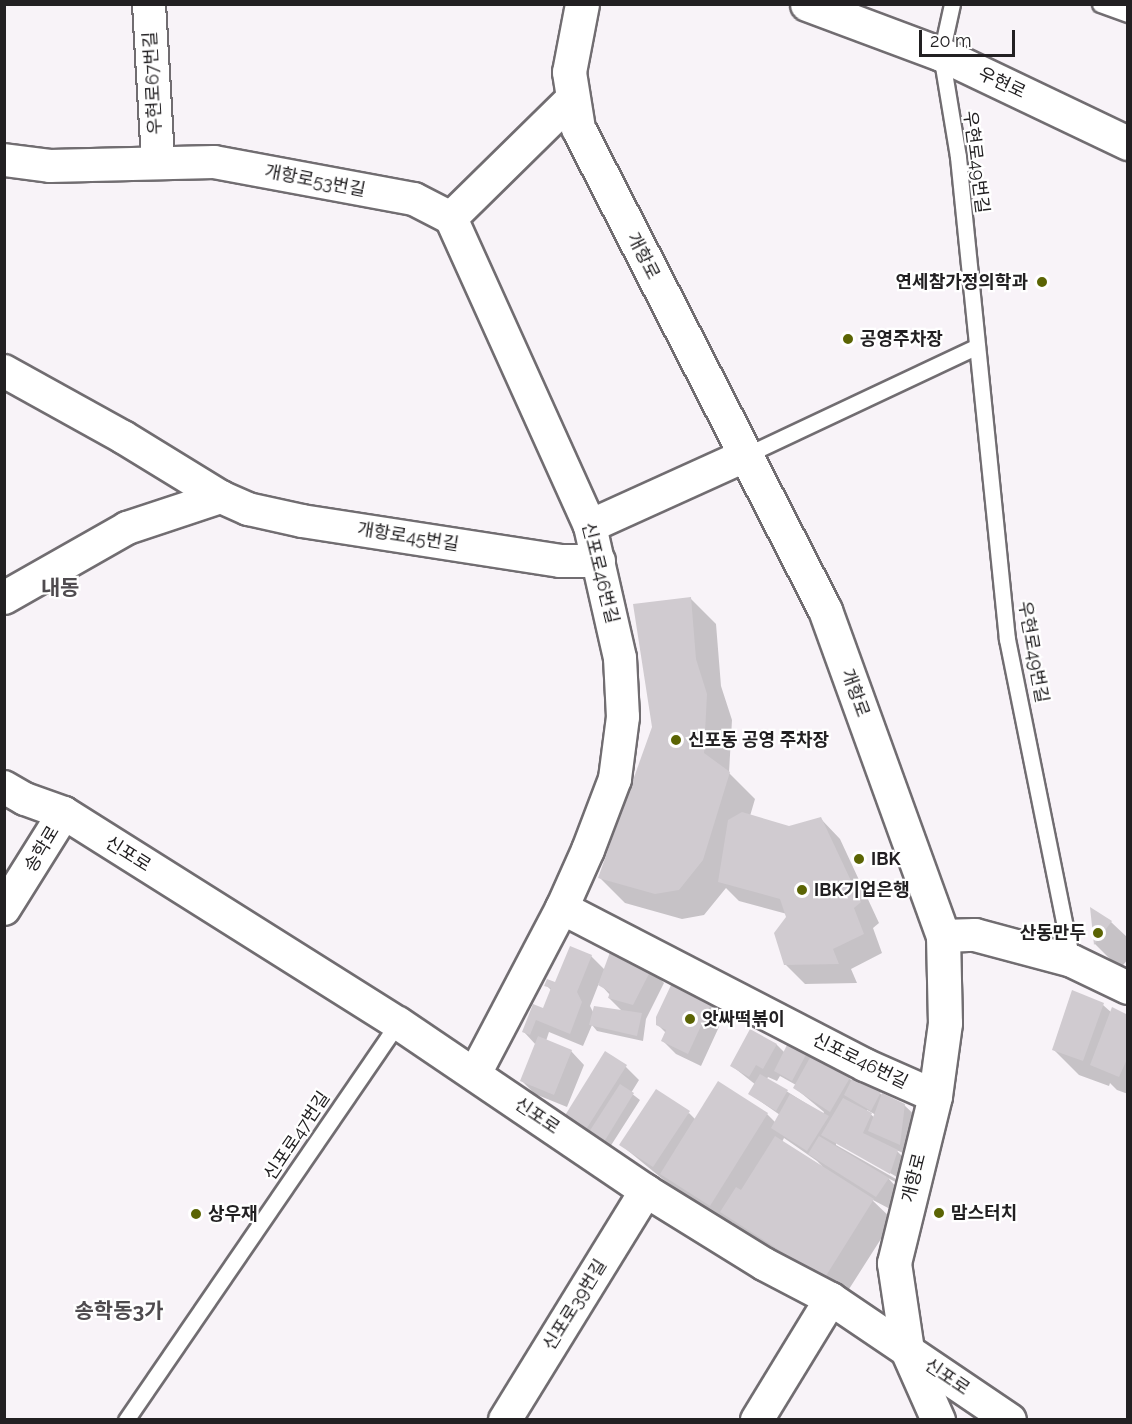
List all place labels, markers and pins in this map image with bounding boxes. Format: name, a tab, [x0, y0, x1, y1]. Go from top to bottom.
place label: 연세참가정의학과	[896, 271, 1028, 293]
marker: 연세참가정의학과	[1033, 273, 1051, 291]
place label: 공영주차장	[860, 328, 943, 350]
marker: 공영주차장	[841, 332, 855, 346]
place label: 신포동 공영 주차장	[688, 729, 829, 751]
marker: 신포동 공영 주차장	[669, 733, 683, 747]
place label: IBK	[871, 848, 900, 870]
marker: IBK	[852, 852, 866, 866]
place label: IBK기업은행	[814, 879, 910, 901]
marker: IBK기업은행	[795, 883, 809, 897]
place label: 산동만두	[1020, 922, 1086, 944]
marker: 산동만두	[1091, 926, 1105, 940]
place label: 앗싸떡볶이	[702, 1008, 785, 1030]
marker: 앗싸떡볶이	[683, 1012, 697, 1026]
place label: 맘스터치	[951, 1202, 1017, 1224]
place label: 상우재	[208, 1203, 258, 1225]
marker: 맘스터치	[932, 1206, 946, 1220]
marker: 상우재	[189, 1207, 203, 1221]

